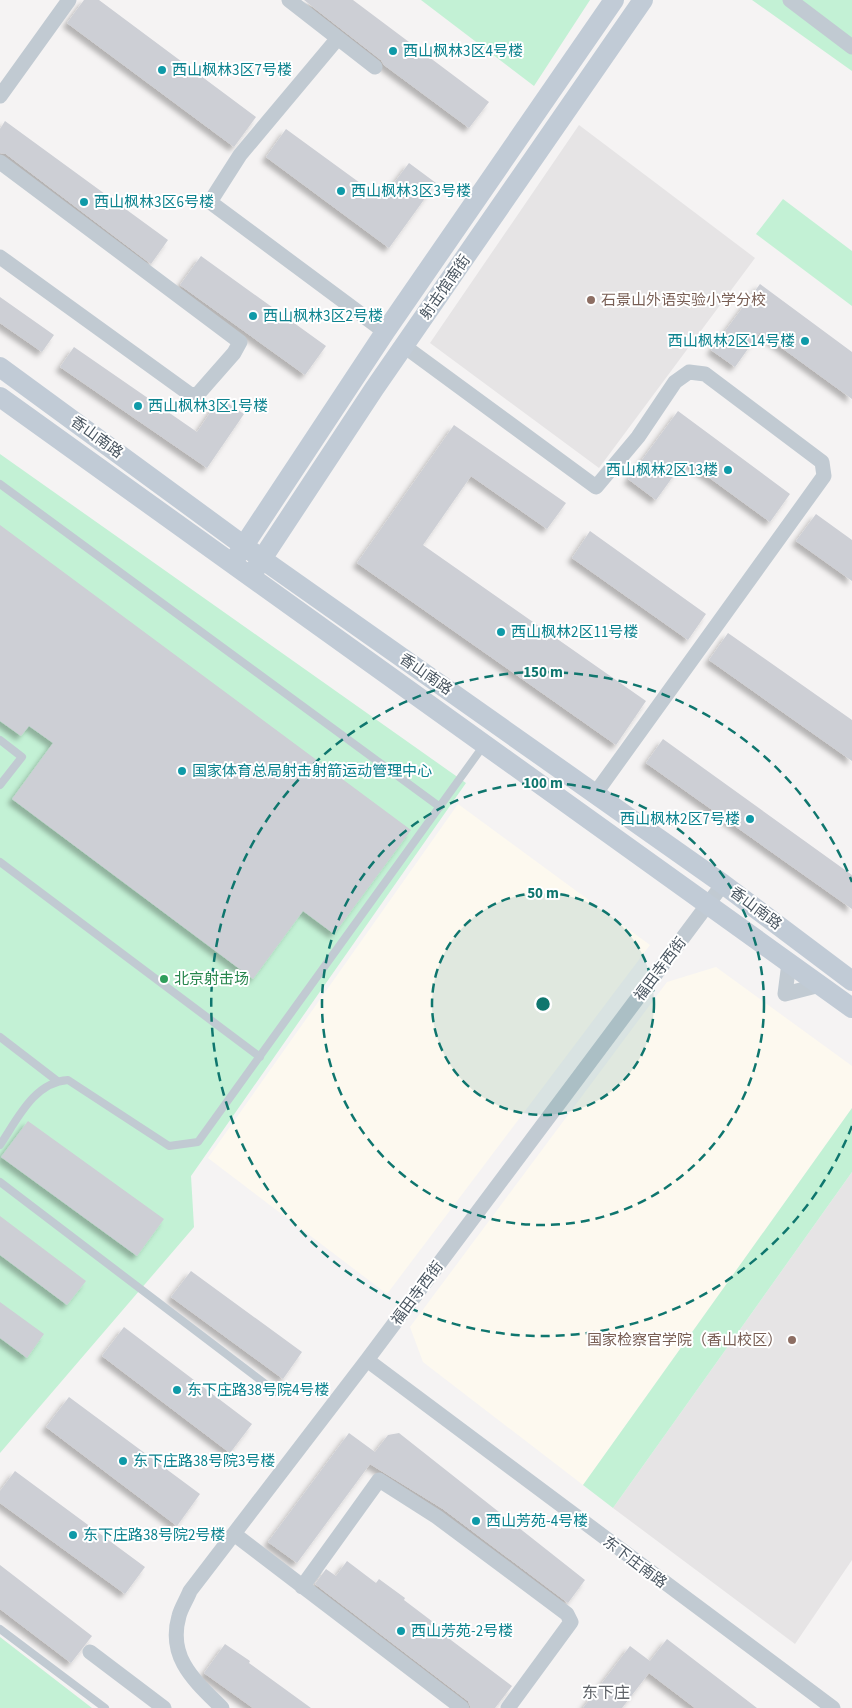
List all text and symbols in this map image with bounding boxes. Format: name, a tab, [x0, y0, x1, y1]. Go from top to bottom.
place label: 西山枫林3区4号楼	[403, 41, 523, 62]
marker: 西山枫林3区4号楼	[387, 45, 399, 57]
place label: 西山枫林3区7号楼	[172, 60, 292, 81]
marker: 西山枫林3区7号楼	[156, 64, 168, 76]
place label: 西山枫林3区3号楼	[351, 181, 471, 202]
marker: 西山枫林3区3号楼	[335, 185, 347, 197]
place label: 西山枫林3区6号楼	[94, 192, 214, 213]
marker: 西山枫林3区6号楼	[78, 196, 90, 208]
street label: 射击馆南街	[415, 251, 476, 324]
place label: 石景山外语实验小学分校	[601, 290, 766, 311]
marker: 石景山外语实验小学分校	[585, 294, 597, 306]
place label: 西山枫林3区2号楼	[263, 306, 383, 327]
marker: 西山枫林3区2号楼	[247, 310, 259, 322]
place label: 西山枫林2区14号楼	[668, 331, 795, 352]
marker: 西山枫林2区14号楼	[799, 335, 811, 347]
place label: 西山枫林3区1号楼	[148, 396, 268, 417]
marker: 西山枫林3区1号楼	[132, 400, 144, 412]
street label: 香山南路	[66, 411, 127, 464]
place label: 西山枫林2区13楼	[606, 460, 718, 481]
marker: 西山枫林2区13楼	[722, 464, 734, 476]
place label: 西山枫林2区11号楼	[511, 622, 638, 643]
marker: 西山枫林2区11号楼	[495, 626, 507, 638]
street label: 香山南路	[395, 649, 456, 700]
text: 150 m	[523, 662, 563, 683]
place label: 国家体育总局射击射箭运动管理中心	[192, 761, 432, 782]
marker: 国家体育总局射击射箭运动管理中心	[176, 765, 188, 777]
text: 100 m	[523, 773, 563, 794]
place label: 西山枫林2区7号楼	[620, 809, 740, 830]
marker: 西山枫林2区7号楼	[744, 813, 756, 825]
street label: 香山南路	[725, 882, 786, 935]
text: 50 m	[527, 883, 559, 904]
street label: 福田寺西街	[629, 933, 691, 1006]
place label: 北京射击场	[174, 969, 249, 990]
marker: 北京射击场	[158, 973, 170, 985]
centre of rings	[534, 995, 552, 1013]
street label: 福田寺西街	[386, 1257, 448, 1330]
place label: 国家检察官学院（香山校区）	[587, 1330, 782, 1351]
marker: 国家检察官学院（香山校区）	[786, 1334, 798, 1346]
place label: 东下庄路38号院4号楼	[187, 1380, 329, 1401]
marker: 东下庄路38号院4号楼	[171, 1384, 183, 1396]
place label: 东下庄路38号院3号楼	[133, 1451, 275, 1472]
marker: 东下庄路38号院3号楼	[117, 1455, 129, 1467]
place label: 西山芳苑-4号楼	[486, 1511, 588, 1532]
marker: 西山芳苑-4号楼	[470, 1515, 482, 1527]
place label: 东下庄路38号院2号楼	[83, 1525, 225, 1546]
marker: 东下庄路38号院2号楼	[67, 1529, 79, 1541]
street label: 东下庄南路	[598, 1531, 671, 1593]
place label: 西山芳苑-2号楼	[411, 1621, 513, 1642]
marker: 西山芳苑-2号楼	[395, 1625, 407, 1637]
district label: 东下庄	[582, 1682, 630, 1704]

